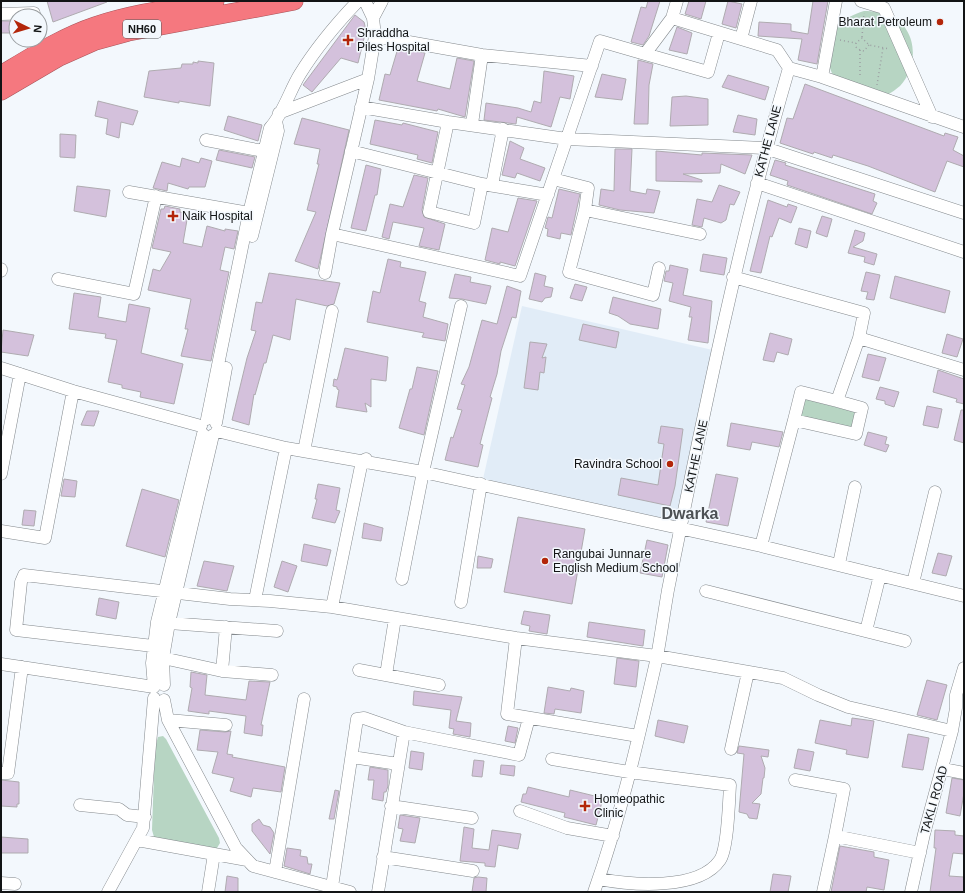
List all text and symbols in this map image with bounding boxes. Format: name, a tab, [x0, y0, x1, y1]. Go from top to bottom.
north arrow	[8, 8, 48, 48]
place label: Bharat Petroleum	[839, 15, 932, 29]
marker: Bharat Petroleum	[935, 17, 945, 27]
road number: NH60	[123, 20, 161, 38]
text: N	[32, 24, 44, 33]
place label: Shraddha Piles Hospital	[357, 26, 430, 54]
marker: Shraddha Piles Hospital	[342, 34, 354, 46]
street label: KATHE LANE	[752, 104, 784, 178]
place label: Naik Hospital	[182, 209, 253, 223]
marker: Naik Hospital	[167, 210, 179, 222]
street label: KATHE LANE	[681, 418, 711, 494]
place label: Ravindra School	[574, 457, 662, 471]
marker: Ravindra School	[665, 459, 675, 469]
district label: Dwarka	[662, 505, 719, 522]
place label: Rangubai Junnare English Medium School	[553, 547, 678, 575]
marker: Rangubai Junnare English Medium School	[540, 556, 550, 566]
street label: TAKLI ROAD	[918, 764, 951, 836]
place label: Homeopathic Clinic	[594, 792, 665, 820]
marker: Homeopathic Clinic	[579, 800, 591, 812]

